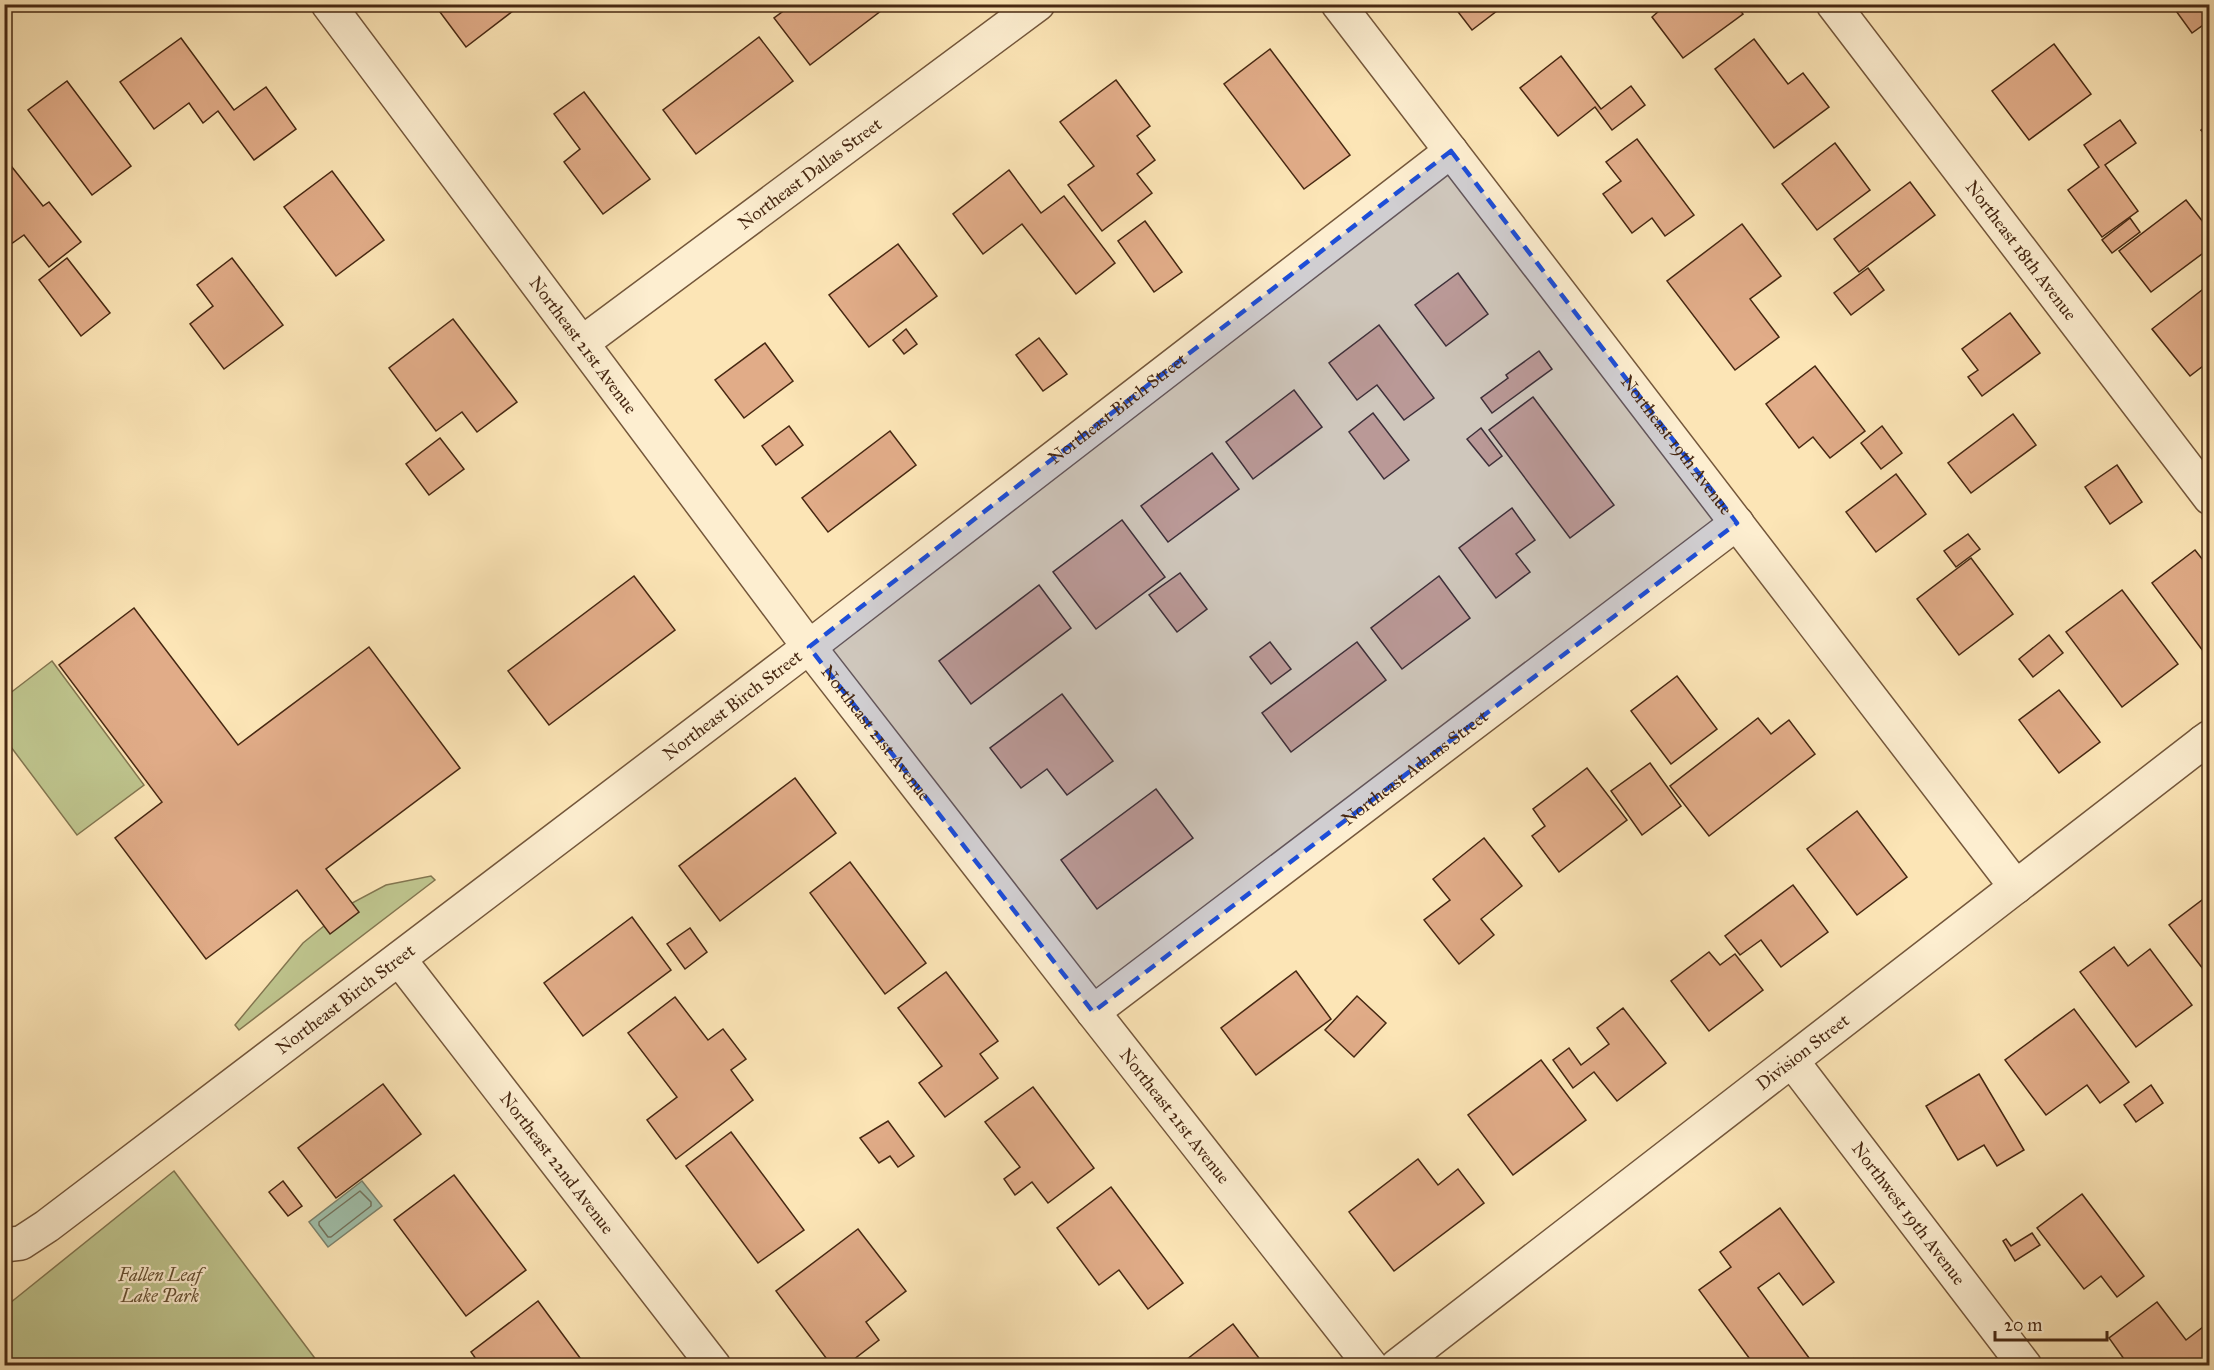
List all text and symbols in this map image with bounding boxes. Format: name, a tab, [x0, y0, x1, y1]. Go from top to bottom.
street label: Northeast Dallas Street	[734, 113, 887, 234]
street label: Northeast 18th Avenue	[1961, 176, 2081, 325]
street label: Northeast 21st Avenue	[525, 272, 642, 418]
street label: Northeast Birch Street	[1044, 348, 1192, 469]
street label: Northeast 19th Avenue	[1616, 371, 1737, 519]
street label: Northeast Birch Street	[659, 645, 807, 765]
street label: Northeast 21st Avenue	[816, 661, 936, 805]
street label: Northeast Adams Street	[1337, 705, 1493, 830]
street label: Northeast Birch Street	[272, 939, 420, 1059]
street label: Division Street	[1752, 1009, 1854, 1095]
street label: Northeast 21st Avenue	[1115, 1044, 1235, 1188]
street label: Northeast 22nd Avenue	[495, 1088, 619, 1238]
street label: Northwest 19th Avenue	[1847, 1138, 1970, 1289]
park label: Fallen Leaf Lake Park	[117, 1264, 207, 1307]
scale bar	[1995, 1304, 2108, 1342]
text: 20 m	[2004, 1314, 2042, 1336]

